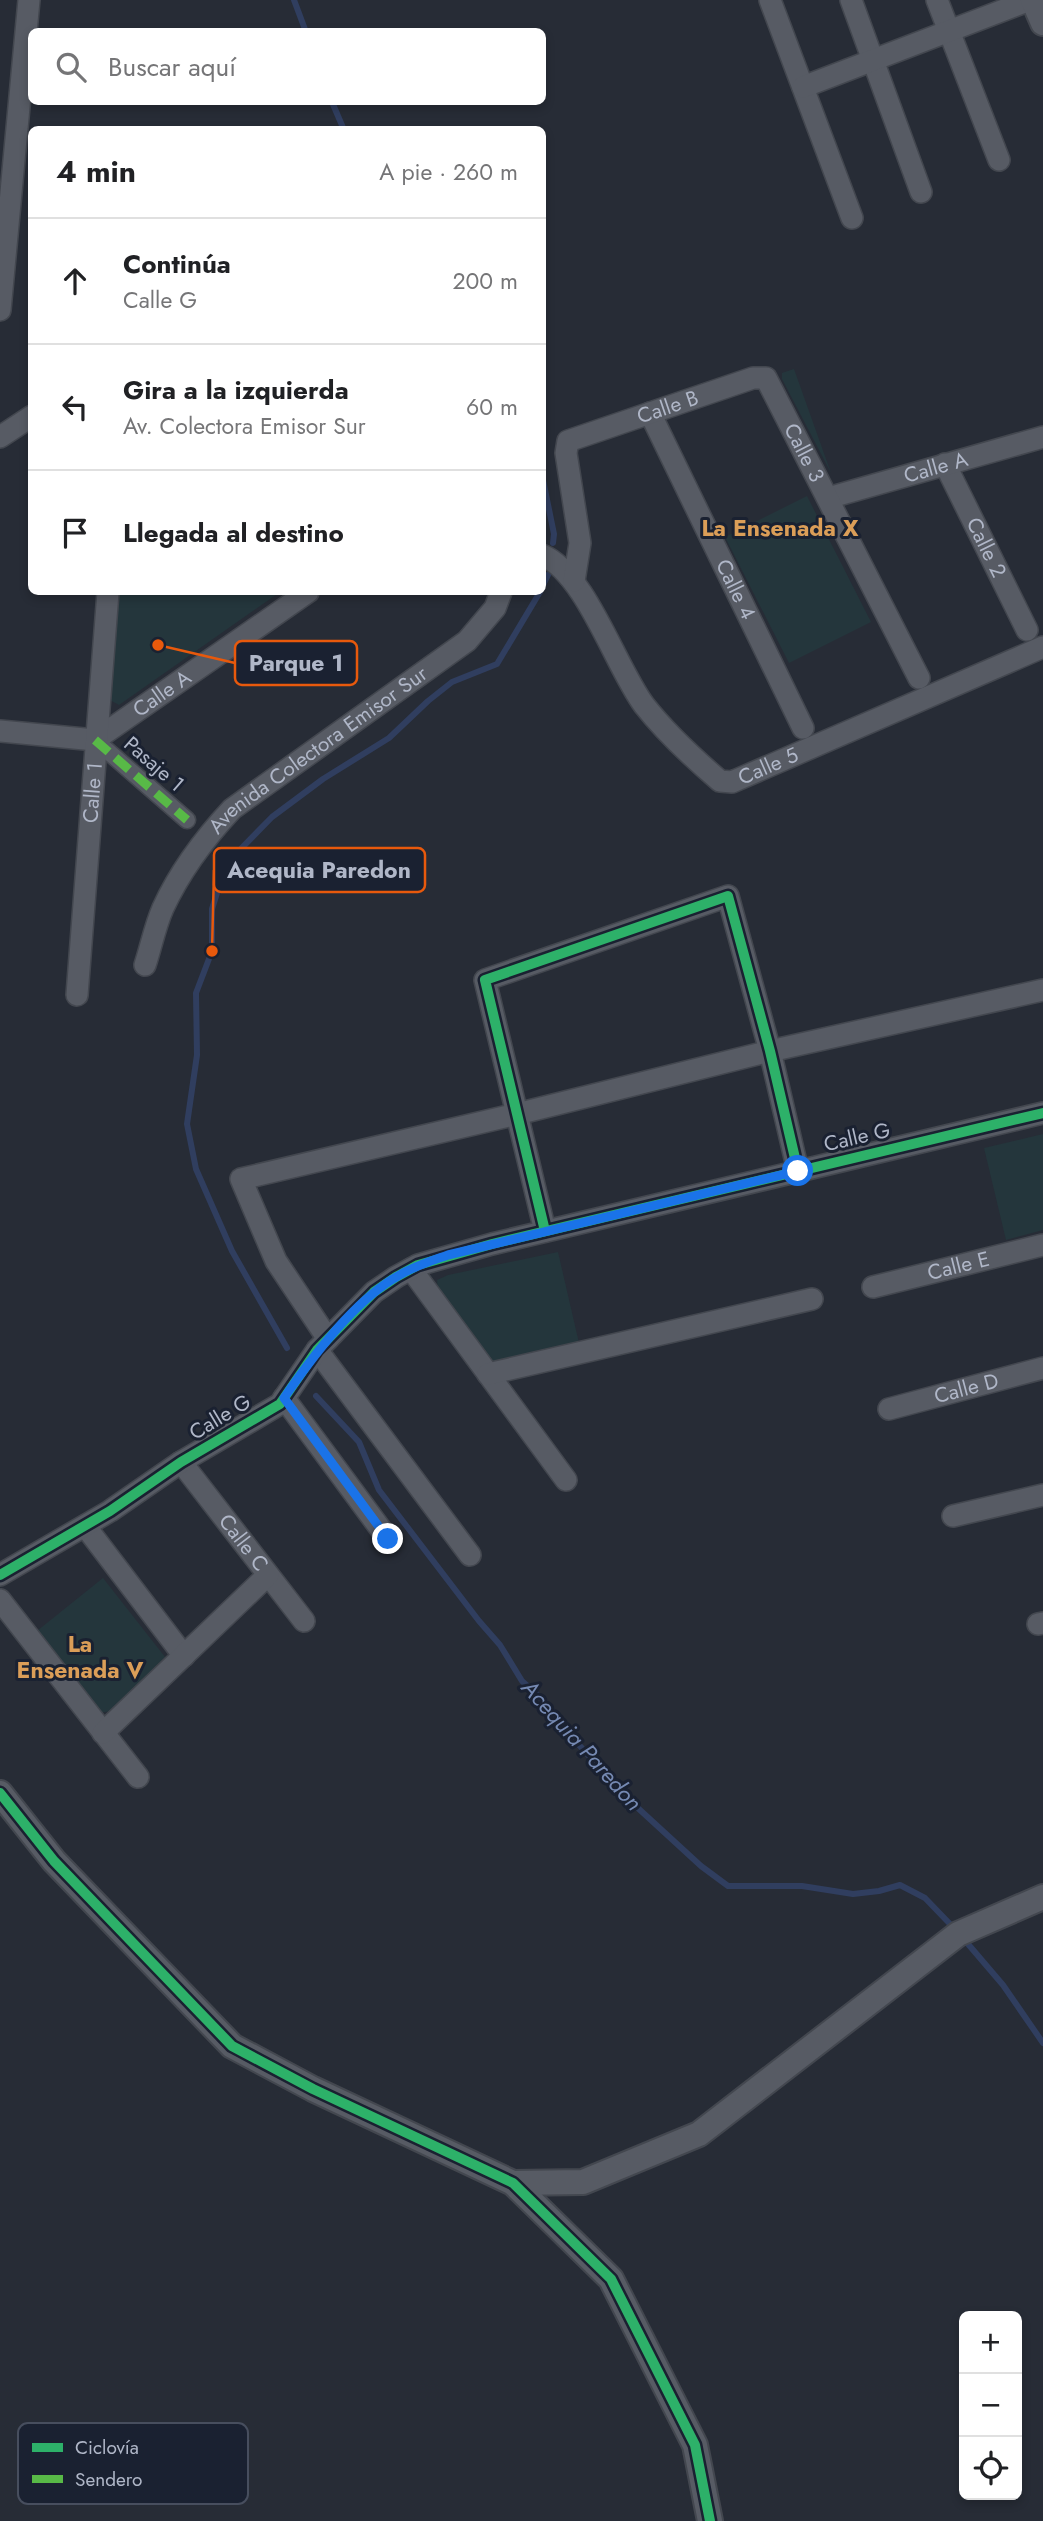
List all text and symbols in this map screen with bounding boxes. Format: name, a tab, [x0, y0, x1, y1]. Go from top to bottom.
search box	[28, 28, 546, 105]
icon: search	[52, 48, 90, 86]
text: Buscar aquí	[108, 48, 236, 86]
text: 4 min	[56, 150, 136, 193]
text: A pie · 260 m	[379, 155, 518, 189]
text: Continúa	[123, 245, 231, 283]
icon: ahead	[56, 262, 94, 300]
text: 200 m	[452, 264, 518, 298]
text: Calle G	[123, 283, 197, 317]
text: Gira a la izquierda	[123, 371, 349, 409]
street label: Calle B	[633, 383, 702, 431]
icon: left	[56, 388, 94, 426]
text: 60 m	[466, 390, 518, 424]
text: Av. Colectora Emisor Sur	[123, 409, 366, 443]
street label: Calle 3	[776, 418, 832, 487]
street label: Calle A	[900, 444, 971, 491]
district label: La Ensenada X	[701, 511, 859, 545]
street label: Calle 2	[959, 512, 1014, 582]
icon: arrive	[56, 514, 94, 552]
text: Llegada al destino	[123, 514, 344, 552]
street label: Calle 4	[708, 554, 763, 624]
callout: Parque 1	[235, 641, 357, 685]
text: Parque 1	[249, 646, 343, 680]
street label: Avenida Colectora Emisor Sur	[201, 659, 434, 840]
street label: Calle A	[127, 662, 197, 724]
street label: Pasaje 1	[117, 729, 191, 799]
street label: Calle 5	[733, 740, 803, 793]
street label: Calle 1	[75, 761, 110, 824]
callout: Acequia Paredon	[214, 848, 425, 892]
text: Acequia Paredon	[226, 853, 411, 887]
street label: Calle G	[821, 1115, 893, 1159]
route start	[782, 1155, 813, 1186]
street label: Calle E	[924, 1244, 993, 1288]
street label: Calle D	[931, 1365, 1002, 1411]
street label: Calle G	[183, 1387, 257, 1447]
street label: Calle C	[211, 1508, 275, 1578]
route end	[372, 1523, 403, 1554]
district label: La Ensenada V	[17, 1627, 143, 1687]
water label: Acequia Paredon	[513, 1671, 650, 1818]
map controls	[959, 2311, 1022, 2500]
button: +	[959, 2311, 1022, 2374]
button: −	[959, 2374, 1022, 2437]
legend	[18, 2423, 248, 2504]
text: Ciclovía	[75, 2434, 139, 2461]
button: locate	[959, 2437, 1022, 2500]
text: Sendero	[75, 2466, 142, 2493]

